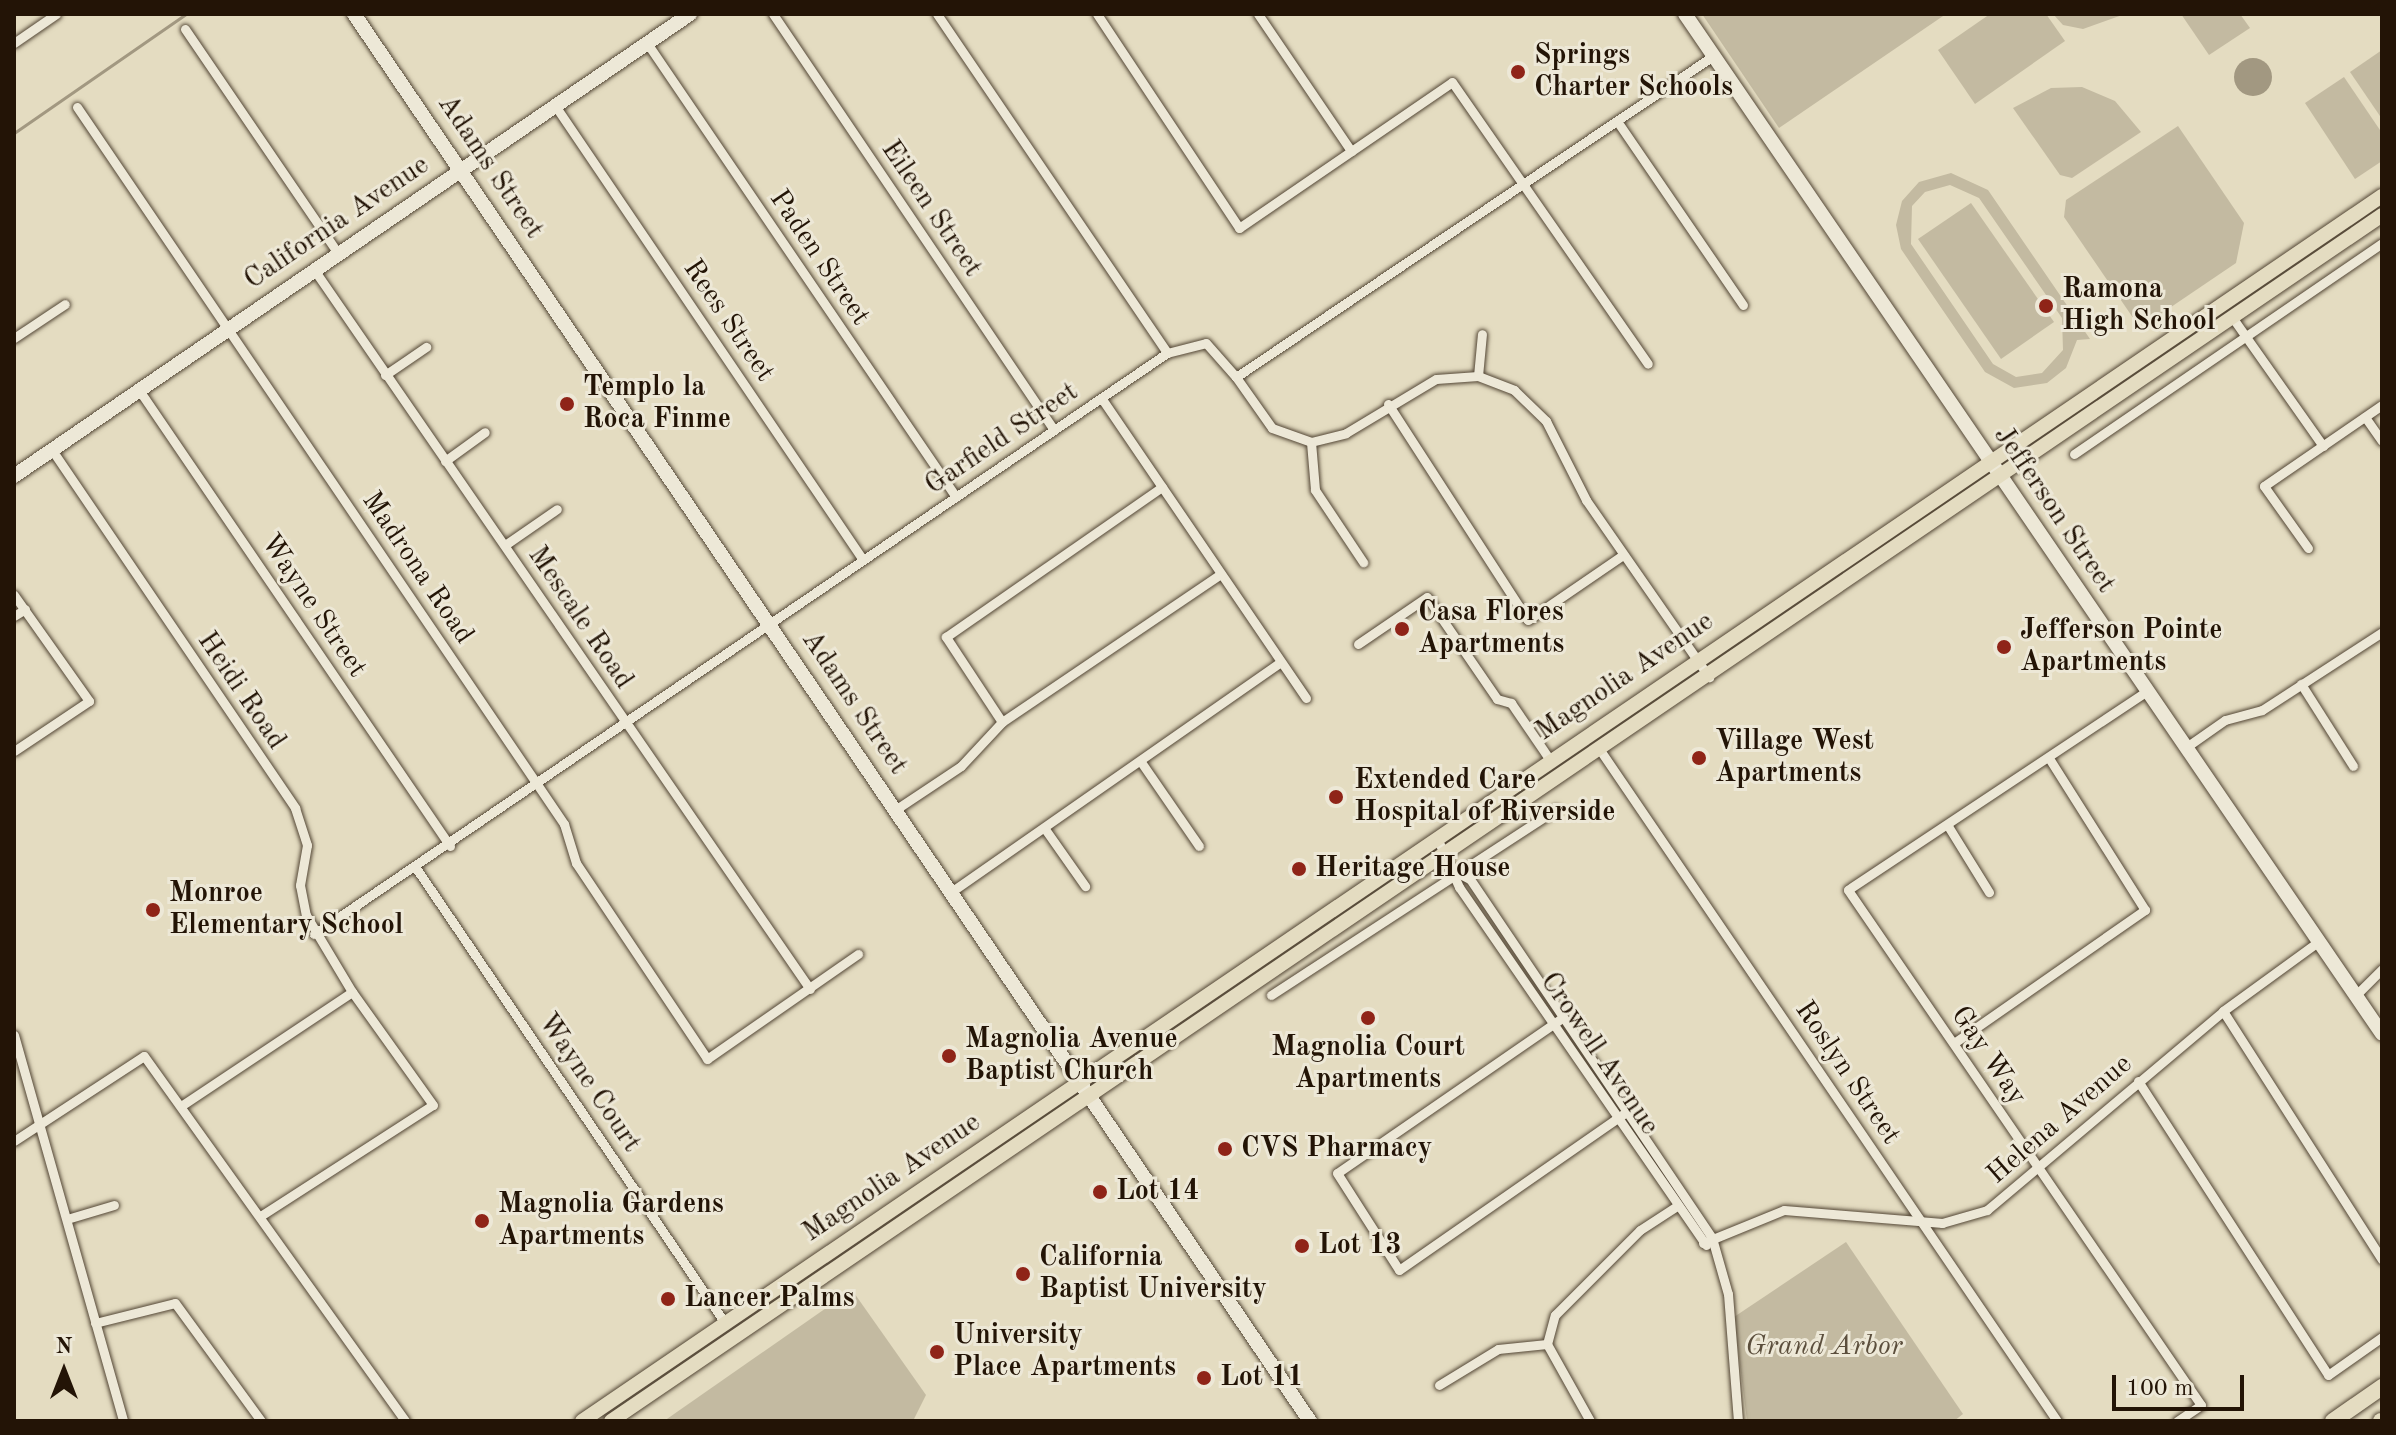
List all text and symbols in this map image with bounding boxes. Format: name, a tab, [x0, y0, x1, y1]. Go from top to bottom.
place label: Springs Charter Schools	[1534, 39, 1733, 105]
marker: Springs Charter Schools	[1509, 63, 1527, 81]
street label: Adams Street	[430, 89, 550, 245]
street label: Eileen Street	[873, 134, 989, 284]
street label: California Avenue	[238, 149, 436, 297]
street label: Paden Street	[761, 184, 877, 332]
street label: Rees Street	[675, 254, 781, 388]
place label: Ramona High School	[2062, 273, 2215, 339]
marker: Ramona High School	[2037, 297, 2055, 315]
place label: Templo la Roca Finme	[583, 371, 731, 437]
street label: Garfield Street	[919, 375, 1085, 503]
marker: Templo la Roca Finme	[558, 395, 576, 413]
street label: Jefferson Street	[1986, 420, 2122, 600]
street label: Madrona Road	[354, 485, 480, 651]
street label: Wayne Street	[253, 528, 373, 684]
street label: Mescale Road	[520, 540, 640, 696]
place label: Casa Flores Apartments	[1418, 596, 1564, 662]
street label: Magnolia Avenue	[1530, 605, 1720, 749]
place label: Jefferson Pointe Apartments	[2020, 614, 2222, 680]
marker: Casa Flores Apartments	[1393, 620, 1411, 638]
street label: Adams Street	[794, 625, 914, 781]
street label: Heidi Road	[189, 626, 293, 756]
marker: Jefferson Pointe Apartments	[1995, 638, 2013, 656]
place label: Village West Apartments	[1715, 725, 1874, 791]
marker: Village West Apartments	[1690, 749, 1708, 767]
place label: Extended Care Hospital of Riverside	[1354, 764, 1615, 830]
marker: Extended Care Hospital of Riverside	[1325, 786, 1347, 808]
place label: Heritage House	[1315, 852, 1511, 886]
marker: Heritage House	[1290, 860, 1308, 878]
place label: Monroe Elementary School	[169, 877, 403, 943]
marker: Monroe Elementary School	[144, 901, 162, 919]
street label: Crowell Avenue	[1532, 966, 1666, 1142]
street label: Roslyn Street	[1787, 995, 1907, 1151]
street label: Gay Way	[1943, 1000, 2033, 1112]
street label: Wayne Court	[530, 1007, 648, 1159]
marker: Magnolia Court Apartments	[1359, 1009, 1377, 1027]
place label: Magnolia Avenue Baptist Church	[965, 1023, 1178, 1089]
place label: Magnolia Court Apartments	[1271, 1031, 1465, 1097]
marker: Magnolia Avenue Baptist Church	[940, 1047, 958, 1065]
street label: Helena Avenue	[1981, 1048, 2139, 1192]
street label: Magnolia Avenue	[797, 1106, 987, 1250]
place label: CVS Pharmacy	[1241, 1132, 1432, 1166]
marker: CVS Pharmacy	[1216, 1140, 1234, 1158]
place label: Lot 14	[1116, 1175, 1199, 1209]
marker: Lot 14	[1091, 1183, 1109, 1201]
place label: Magnolia Gardens Apartments	[498, 1188, 724, 1254]
marker: Magnolia Gardens Apartments	[473, 1212, 491, 1230]
place label: Lot 13	[1318, 1229, 1401, 1263]
marker: Lot 13	[1293, 1237, 1311, 1255]
place label: California Baptist University	[1039, 1241, 1267, 1307]
marker: California Baptist University	[1014, 1265, 1032, 1283]
place label: Lancer Palms	[684, 1282, 855, 1316]
marker: Lancer Palms	[659, 1290, 677, 1308]
place label: University Place Apartments	[953, 1319, 1176, 1385]
park label: Grand Arbor	[1745, 1330, 1903, 1364]
north arrow	[24, 1331, 104, 1411]
text: N	[56, 1336, 72, 1358]
marker: University Place Apartments	[928, 1343, 946, 1361]
scale bar	[2116, 1359, 2248, 1409]
place label: Lot 11	[1220, 1361, 1303, 1395]
marker: Lot 11	[1195, 1369, 1213, 1387]
text: 100 m	[2126, 1377, 2194, 1401]

